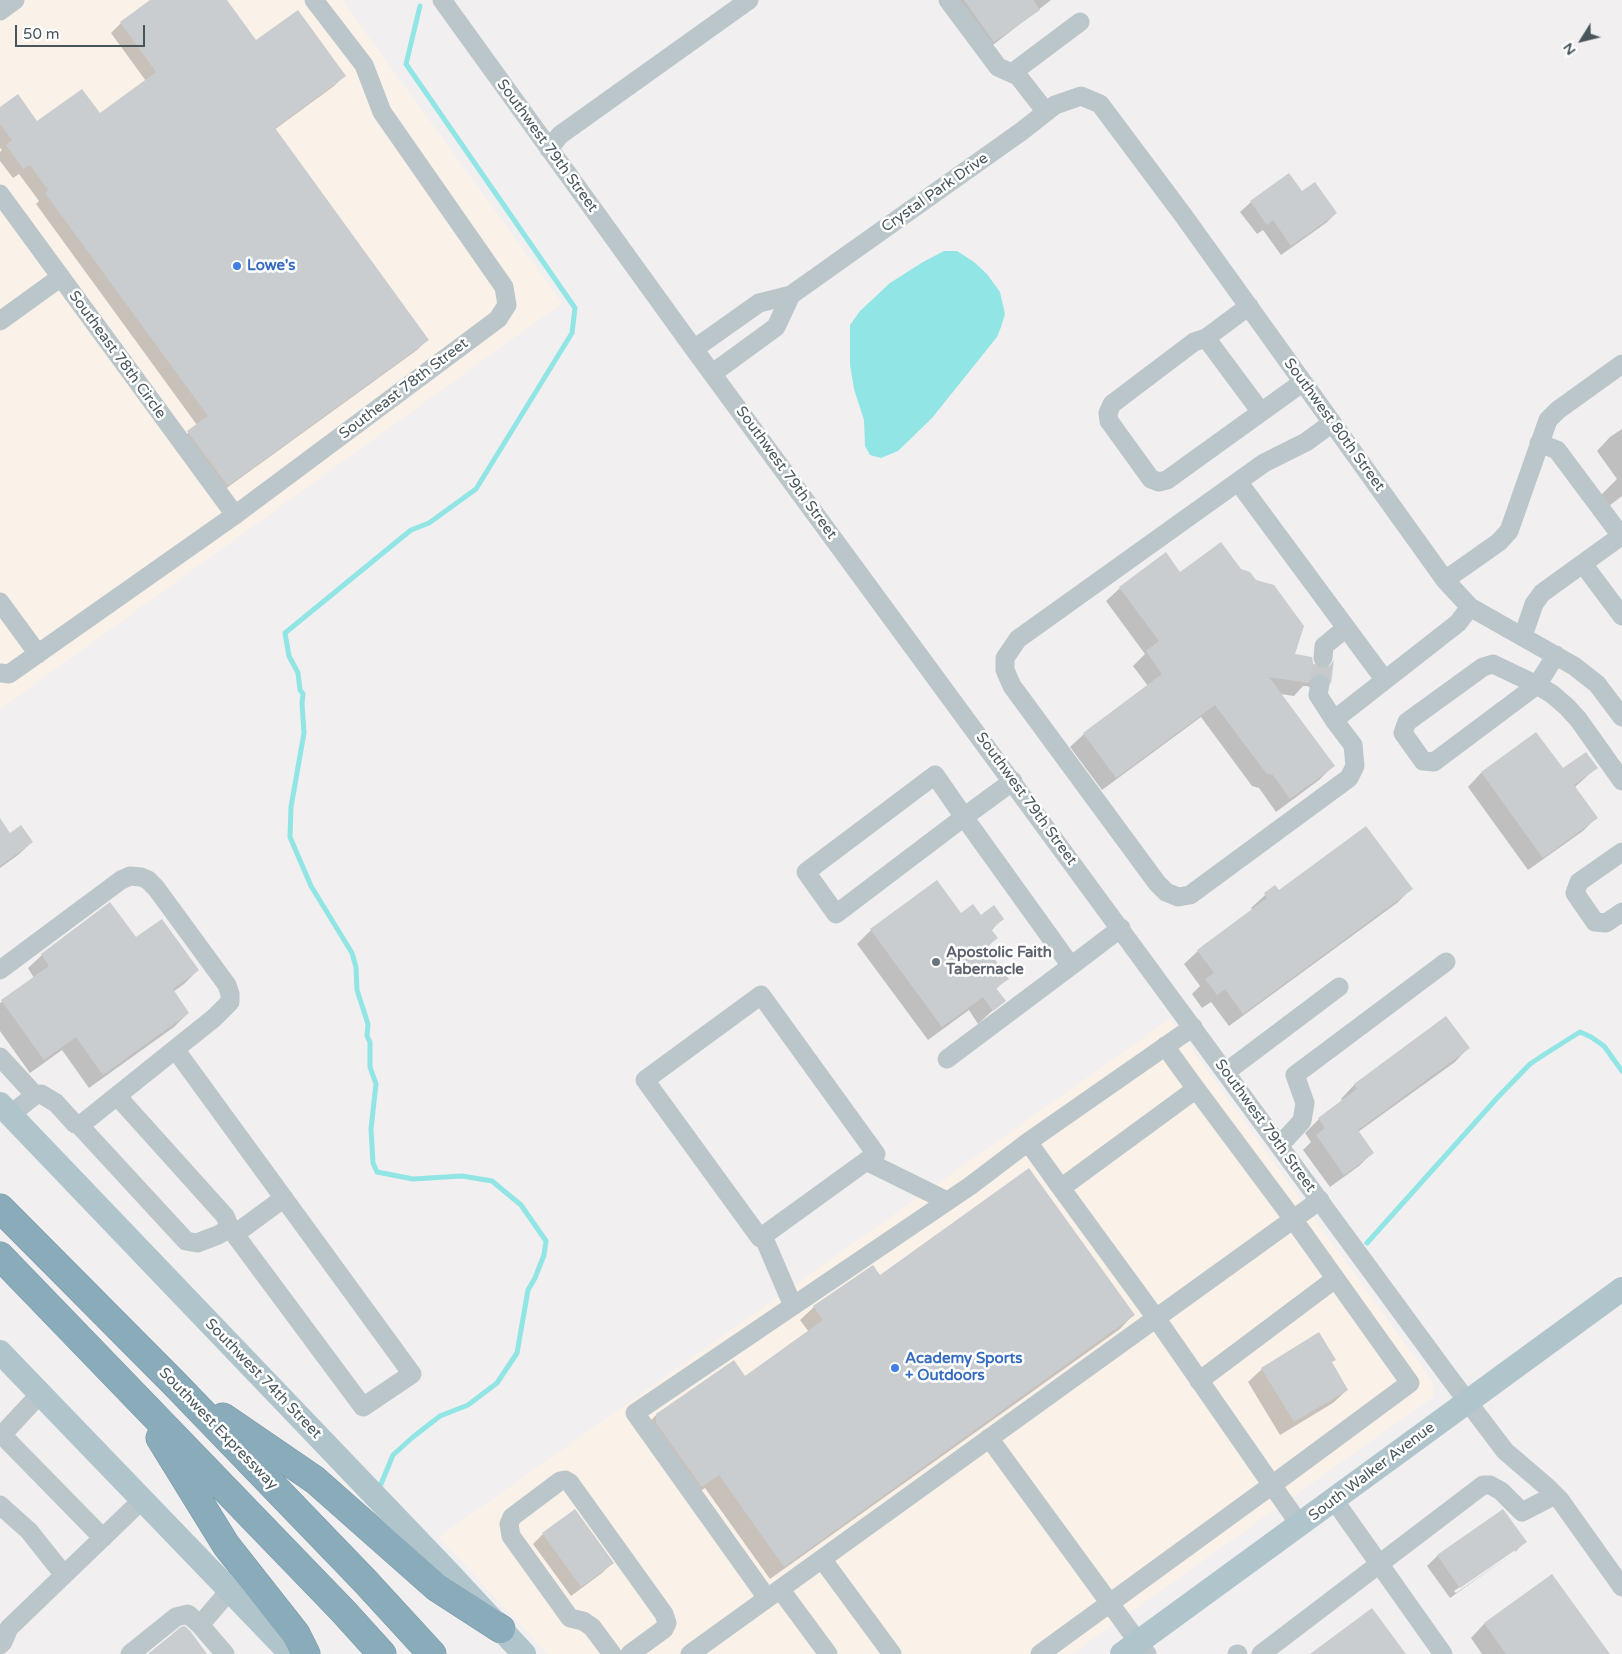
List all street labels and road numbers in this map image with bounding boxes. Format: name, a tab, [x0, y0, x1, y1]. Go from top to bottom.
street label: Southwest 79th Street	[493, 76, 601, 216]
street label: Crystal Park Drive	[878, 150, 992, 236]
street label: Southeast 78th Circle	[65, 288, 169, 422]
street label: Southeast 78th Street	[336, 335, 472, 443]
street label: Southwest 80th Street	[1280, 355, 1388, 495]
street label: Southwest 79th Street	[732, 403, 840, 543]
street label: Southwest 79th Street	[972, 729, 1080, 869]
street label: Southwest 79th Street	[1211, 1056, 1319, 1196]
street label: Southwest 74th Street	[201, 1315, 325, 1443]
street label: Southwest Expressway	[155, 1364, 281, 1494]
street label: South Walker Avenue	[1306, 1419, 1438, 1525]

